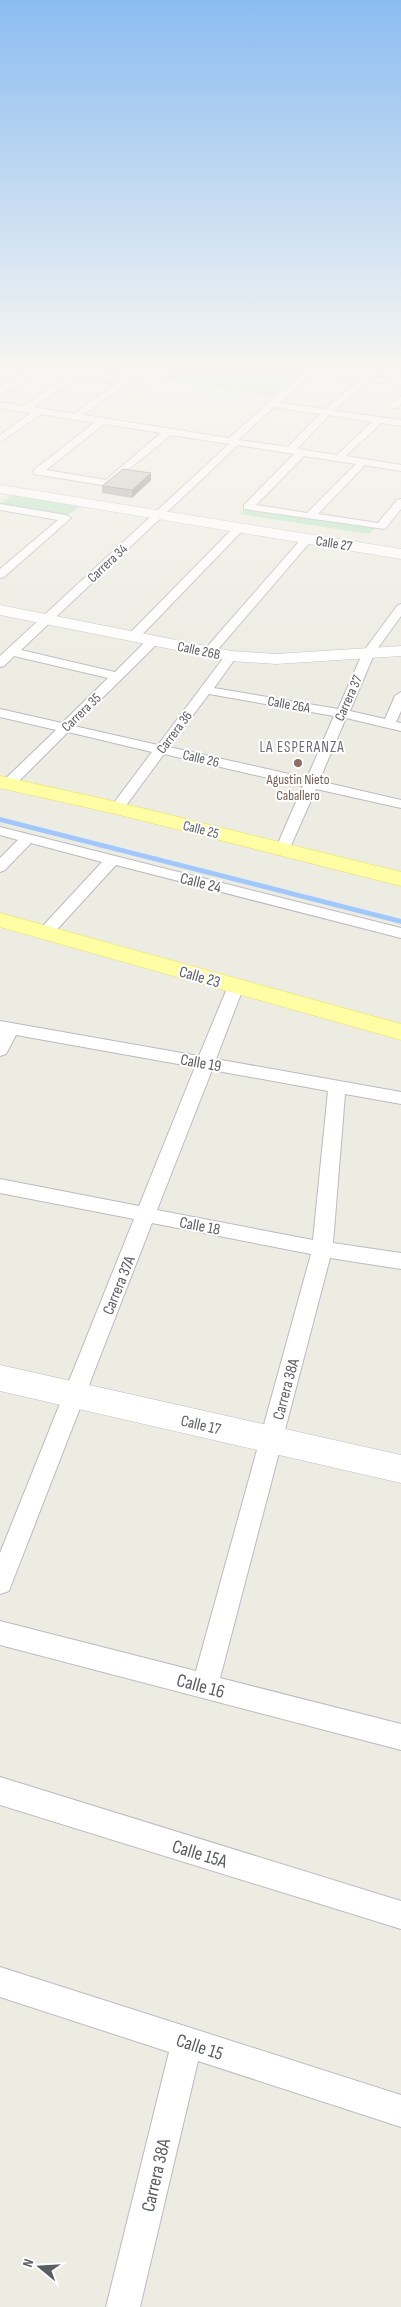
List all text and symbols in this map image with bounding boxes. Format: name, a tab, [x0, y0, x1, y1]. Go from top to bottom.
street label: Calle 27	[315, 532, 354, 555]
street label: Carrera 34	[84, 540, 131, 586]
street label: Calle 26B	[176, 638, 222, 663]
street label: Carrera 37	[331, 672, 366, 724]
street label: Carrera 35	[58, 689, 105, 735]
street label: Calle 26A	[266, 692, 312, 717]
street label: Carrera 36	[153, 708, 196, 757]
district label: LA ESPERANZA	[259, 738, 345, 757]
street label: Calle 26	[181, 746, 221, 771]
marker: Agustin Nieto Caballero	[292, 757, 304, 769]
place label: Agustin Nieto Caballero	[265, 771, 330, 804]
street label: Calle 25	[181, 817, 221, 842]
street label: Calle 24	[178, 869, 223, 898]
street label: Calle 23	[177, 963, 222, 992]
street label: Calle 19	[179, 1051, 223, 1076]
street label: Calle 18	[178, 1213, 222, 1240]
street label: Carrera 37A	[99, 1253, 140, 1318]
street label: Carrera 38A	[269, 1357, 304, 1422]
street label: Calle 17	[179, 1412, 223, 1439]
street label: Calle 16	[174, 1669, 227, 1704]
street label: Calle 15A	[169, 1835, 231, 1874]
street label: Calle 15	[173, 2029, 226, 2066]
street label: Carrera 38A	[137, 2136, 176, 2214]
north arrow	[15, 2242, 65, 2292]
text: N	[19, 2257, 37, 2269]

